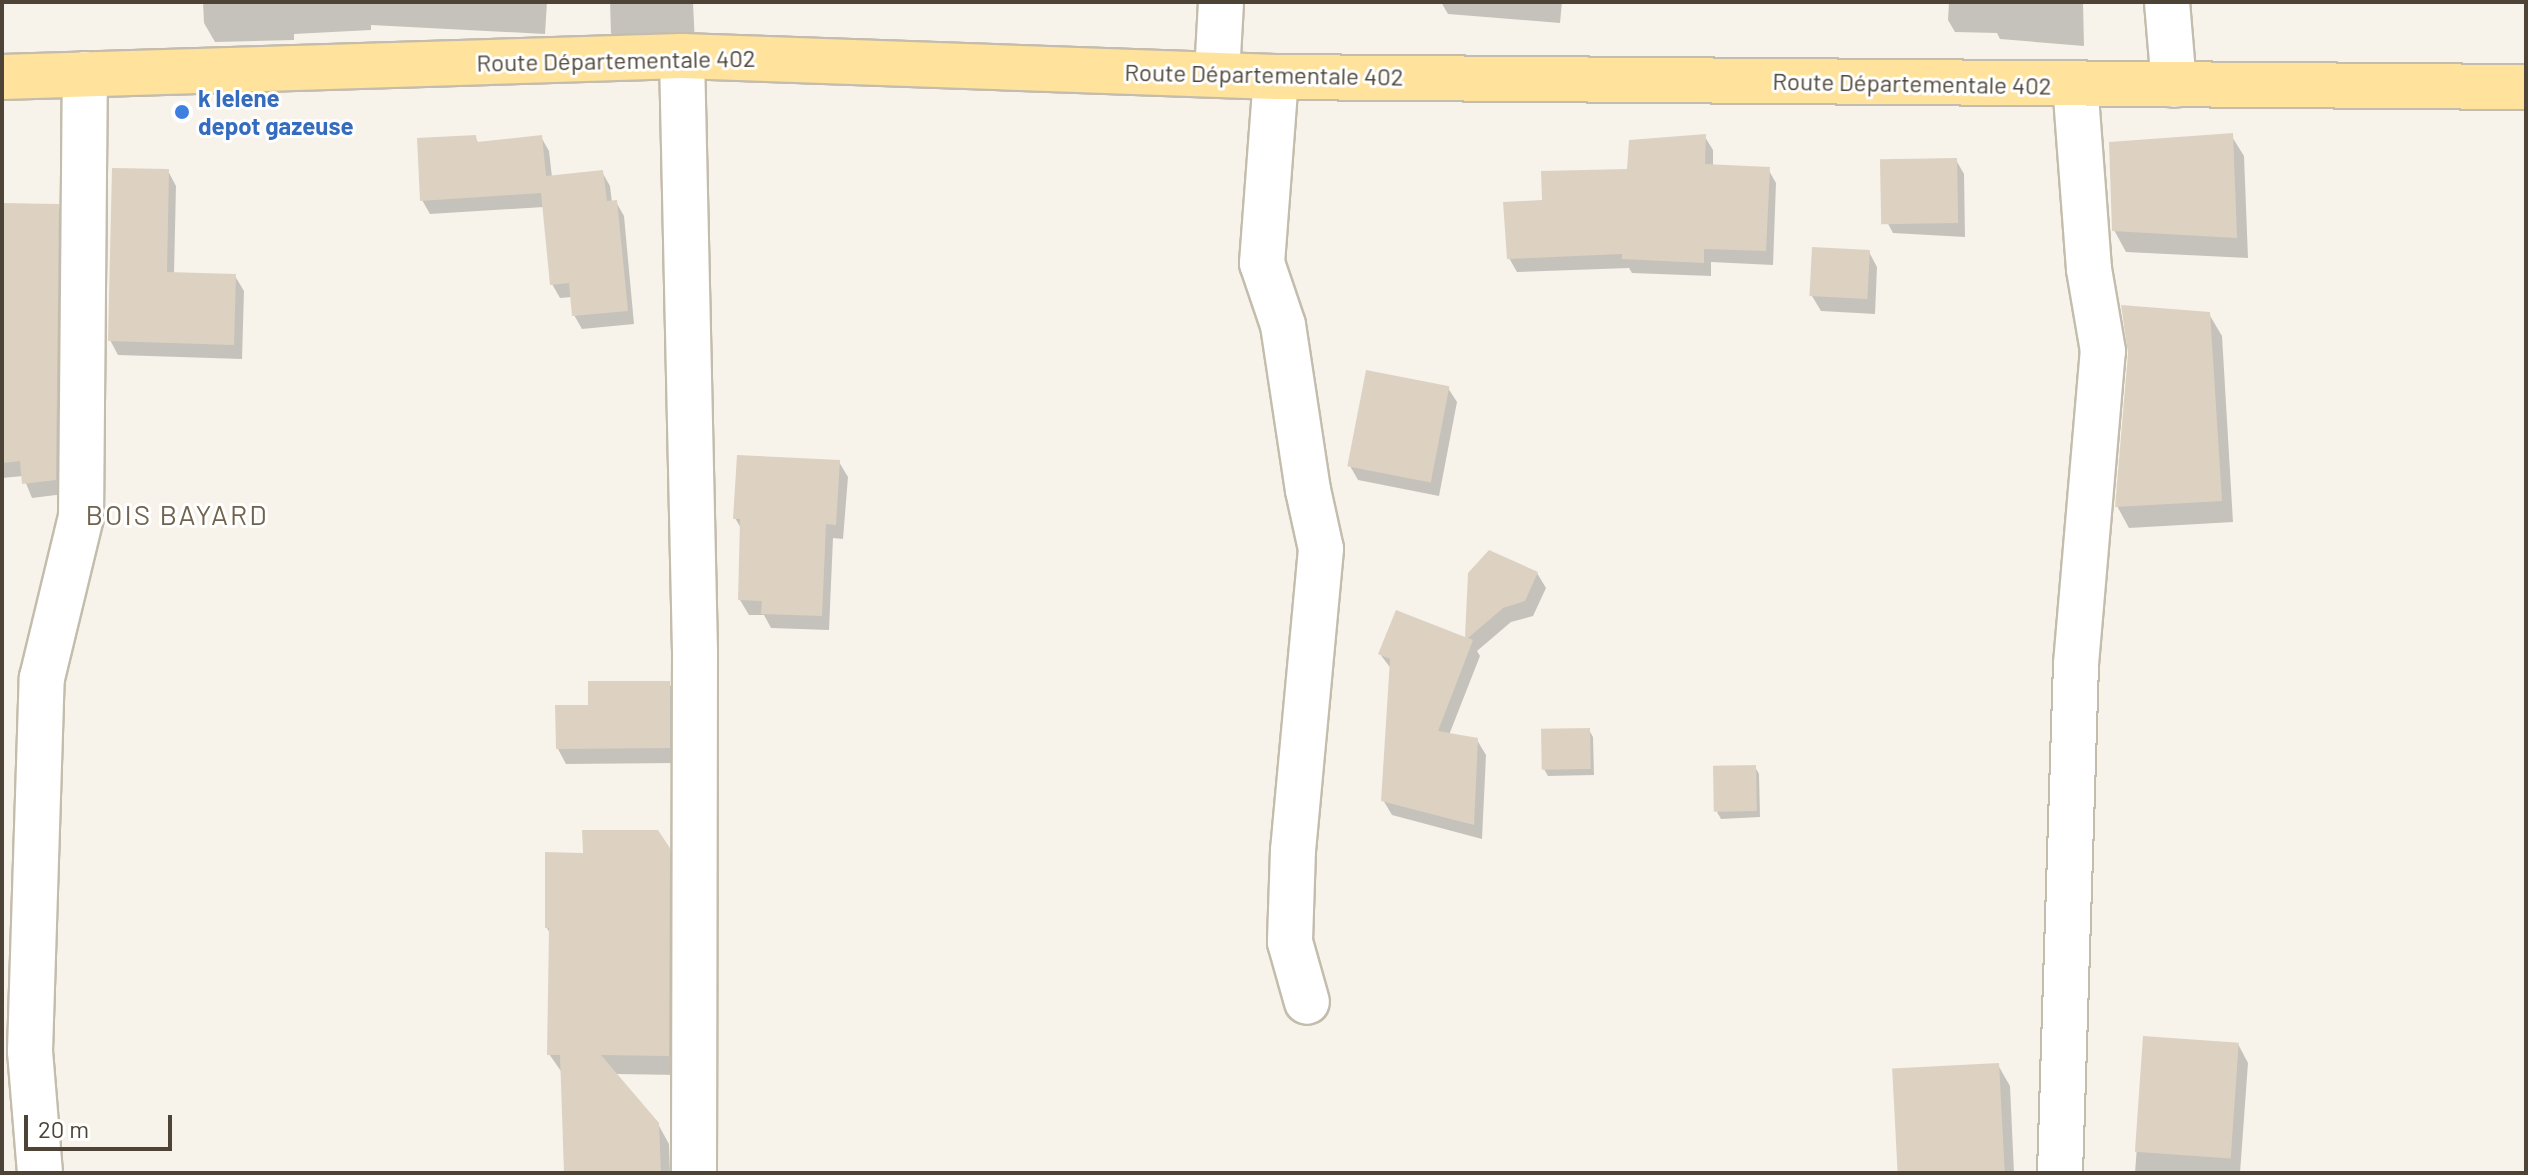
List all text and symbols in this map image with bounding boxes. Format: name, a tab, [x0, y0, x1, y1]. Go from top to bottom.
street label: Route Départementale 402	[476, 43, 756, 77]
street label: Route Départementale 402	[1124, 57, 1404, 91]
street label: Route Départementale 402	[1772, 66, 2052, 100]
place label: k lelene depot gazeuse	[198, 84, 354, 140]
marker: k lelene depot gazeuse	[173, 103, 191, 121]
district label: BOIS BAYARD	[85, 497, 269, 531]
scale bar	[28, 1099, 176, 1149]
text: 20 m	[38, 1114, 89, 1143]

